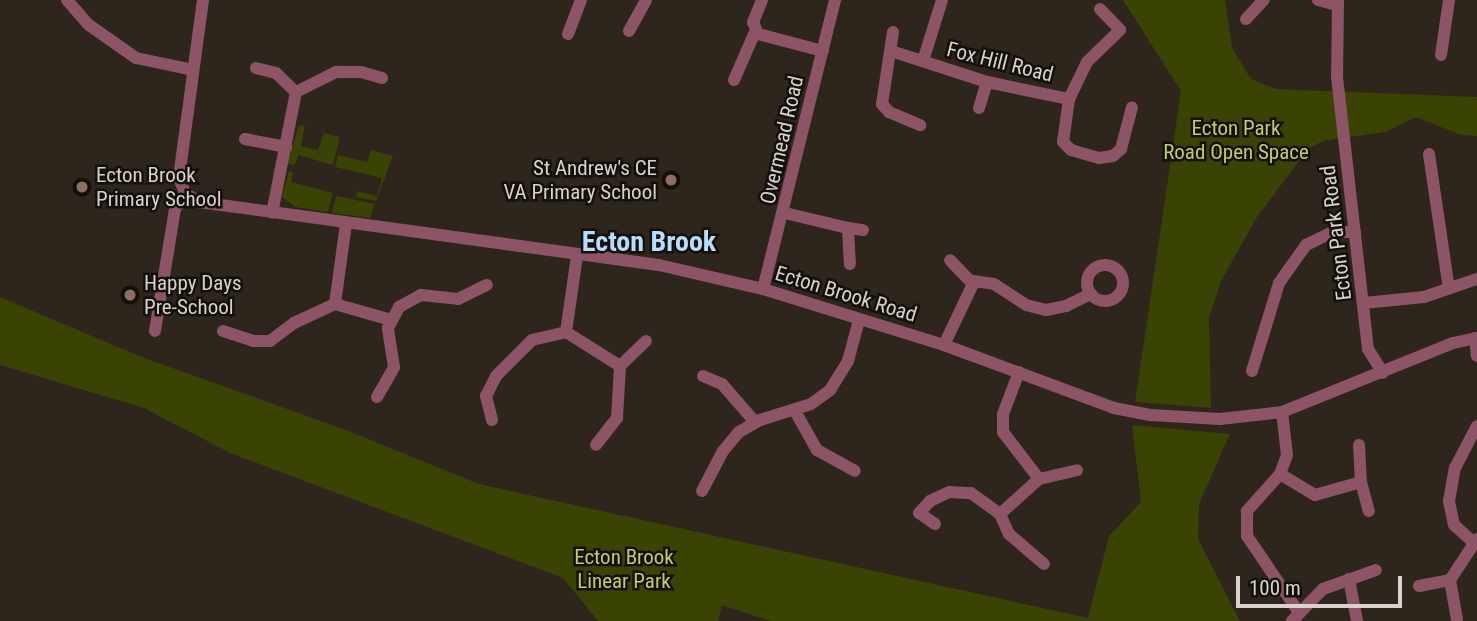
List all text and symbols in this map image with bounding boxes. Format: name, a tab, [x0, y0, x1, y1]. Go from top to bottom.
street label: Fox Hill Road	[944, 37, 1056, 87]
street label: Overmead Road	[755, 73, 809, 207]
park label: Ecton Park Road Open Space	[1163, 115, 1309, 165]
place label: St Andrew's CE VA Primary School	[504, 155, 657, 205]
place label: Ecton Brook Primary School	[96, 162, 222, 212]
street label: Ecton Park Road	[1315, 164, 1357, 302]
marker: St Andrew's CE VA Primary School	[663, 172, 679, 188]
marker: Ecton Brook Primary School	[74, 179, 90, 195]
district label: Ecton Brook	[582, 225, 716, 259]
street label: Ecton Brook Road	[772, 261, 920, 327]
place label: Happy Days Pre-School	[144, 270, 241, 320]
marker: Happy Days Pre-School	[122, 287, 138, 303]
park label: Ecton Brook Linear Park	[574, 544, 674, 594]
scale bar	[1239, 562, 1405, 606]
text: 100 m	[1249, 576, 1301, 600]

